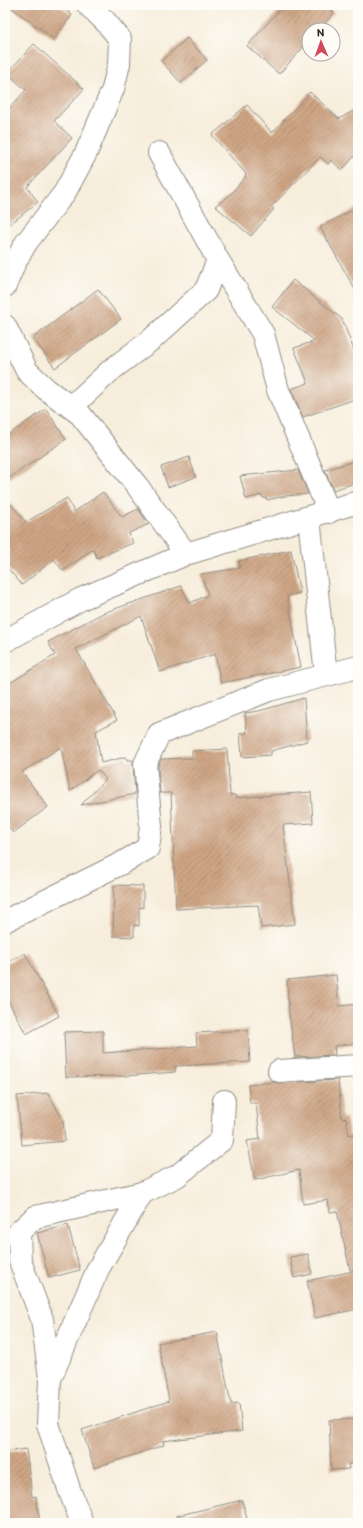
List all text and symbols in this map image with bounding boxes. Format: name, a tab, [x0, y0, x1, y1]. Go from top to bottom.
north arrow	[301, 22, 341, 62]
text: N	[317, 26, 325, 39]

